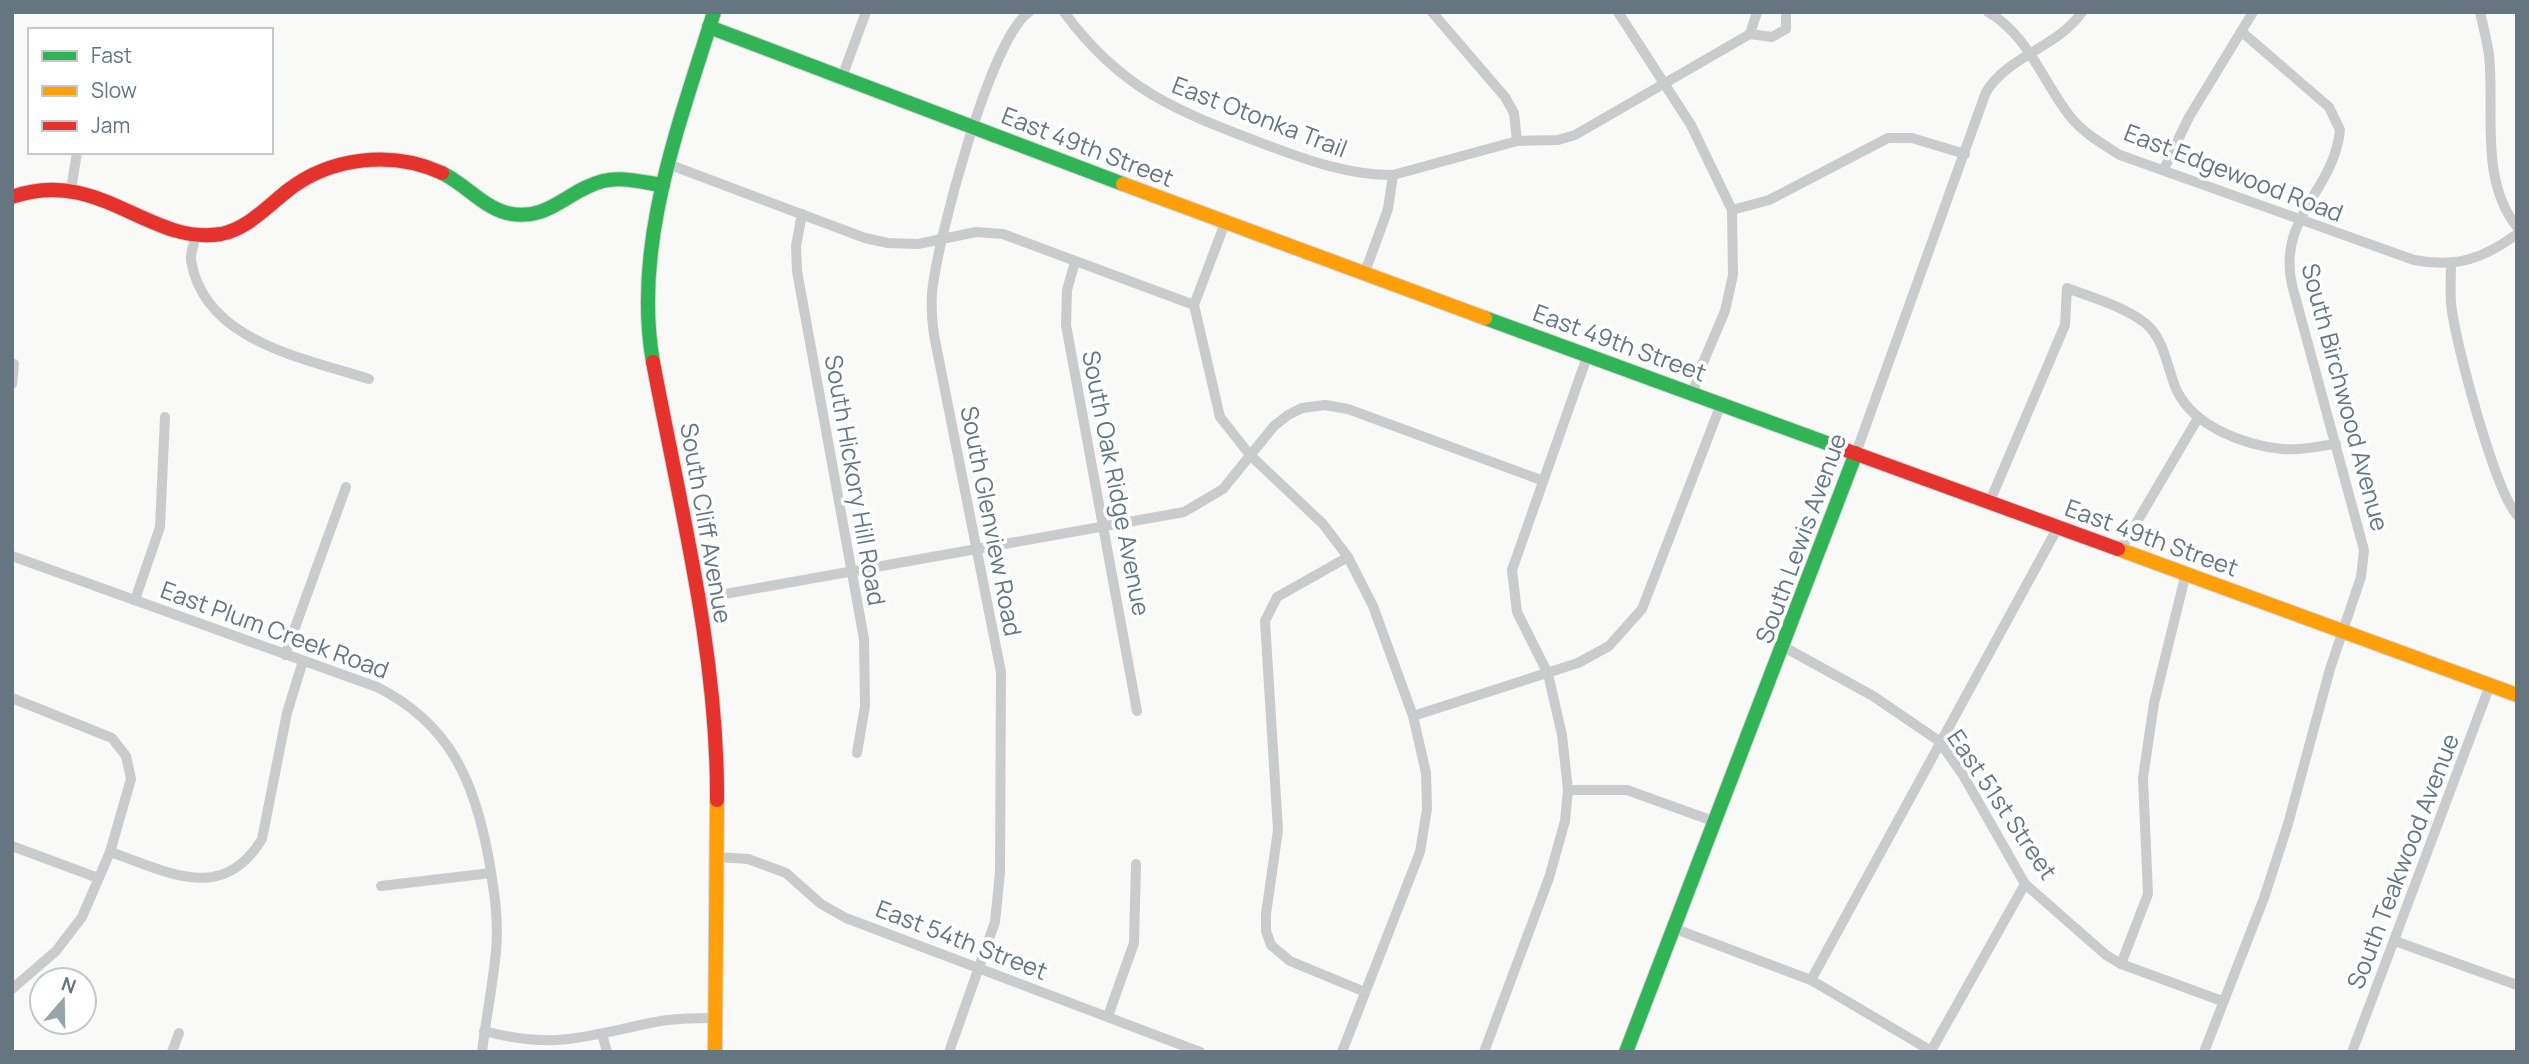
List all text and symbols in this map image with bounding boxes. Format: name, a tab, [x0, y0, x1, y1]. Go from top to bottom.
legend	[28, 28, 273, 154]
text: Fast	[91, 41, 132, 69]
street label: East Otonka Trail	[1168, 67, 1352, 165]
text: Slow	[91, 76, 137, 104]
street label: East 49th Street	[997, 98, 1179, 194]
text: Jam	[91, 111, 130, 139]
street label: East Edgewood Road	[2120, 115, 2348, 229]
street label: South Birchwood Avenue	[2294, 260, 2398, 534]
street label: East 49th Street	[1529, 295, 1711, 389]
street label: South Oak Ridge Avenue	[1075, 348, 1159, 618]
street label: South Hickory Hill Road	[818, 352, 894, 608]
street label: South Glenview Road	[953, 403, 1031, 639]
street label: South Cliff Avenue	[673, 420, 741, 626]
street label: South Lewis Avenue	[1747, 428, 1853, 648]
street label: East 49th Street	[2061, 490, 2243, 584]
street label: East Plum Creek Road	[156, 572, 394, 686]
street label: East 51st Street	[1940, 722, 2066, 886]
street label: South Teakwood Avenue	[2338, 729, 2466, 993]
street label: East 54th Street	[872, 891, 1052, 987]
north arrow	[28, 966, 98, 1036]
text: N	[58, 970, 80, 1000]

